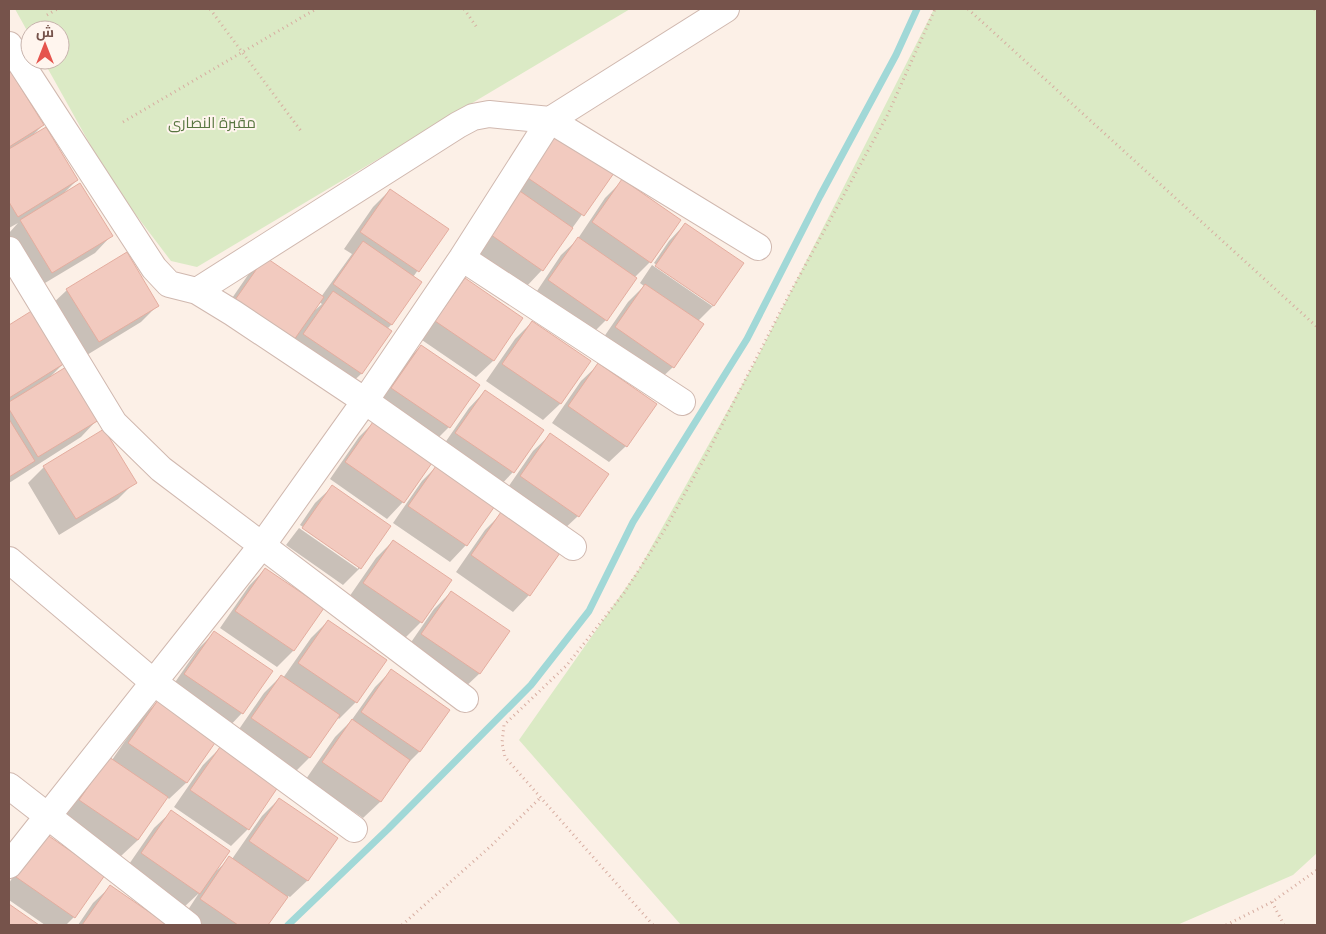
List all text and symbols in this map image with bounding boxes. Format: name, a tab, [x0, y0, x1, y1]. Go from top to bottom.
north arrow	[20, 20, 70, 70]
text: ش	[36, 23, 54, 41]
park label: مقبرة النصارى	[168, 113, 256, 133]

